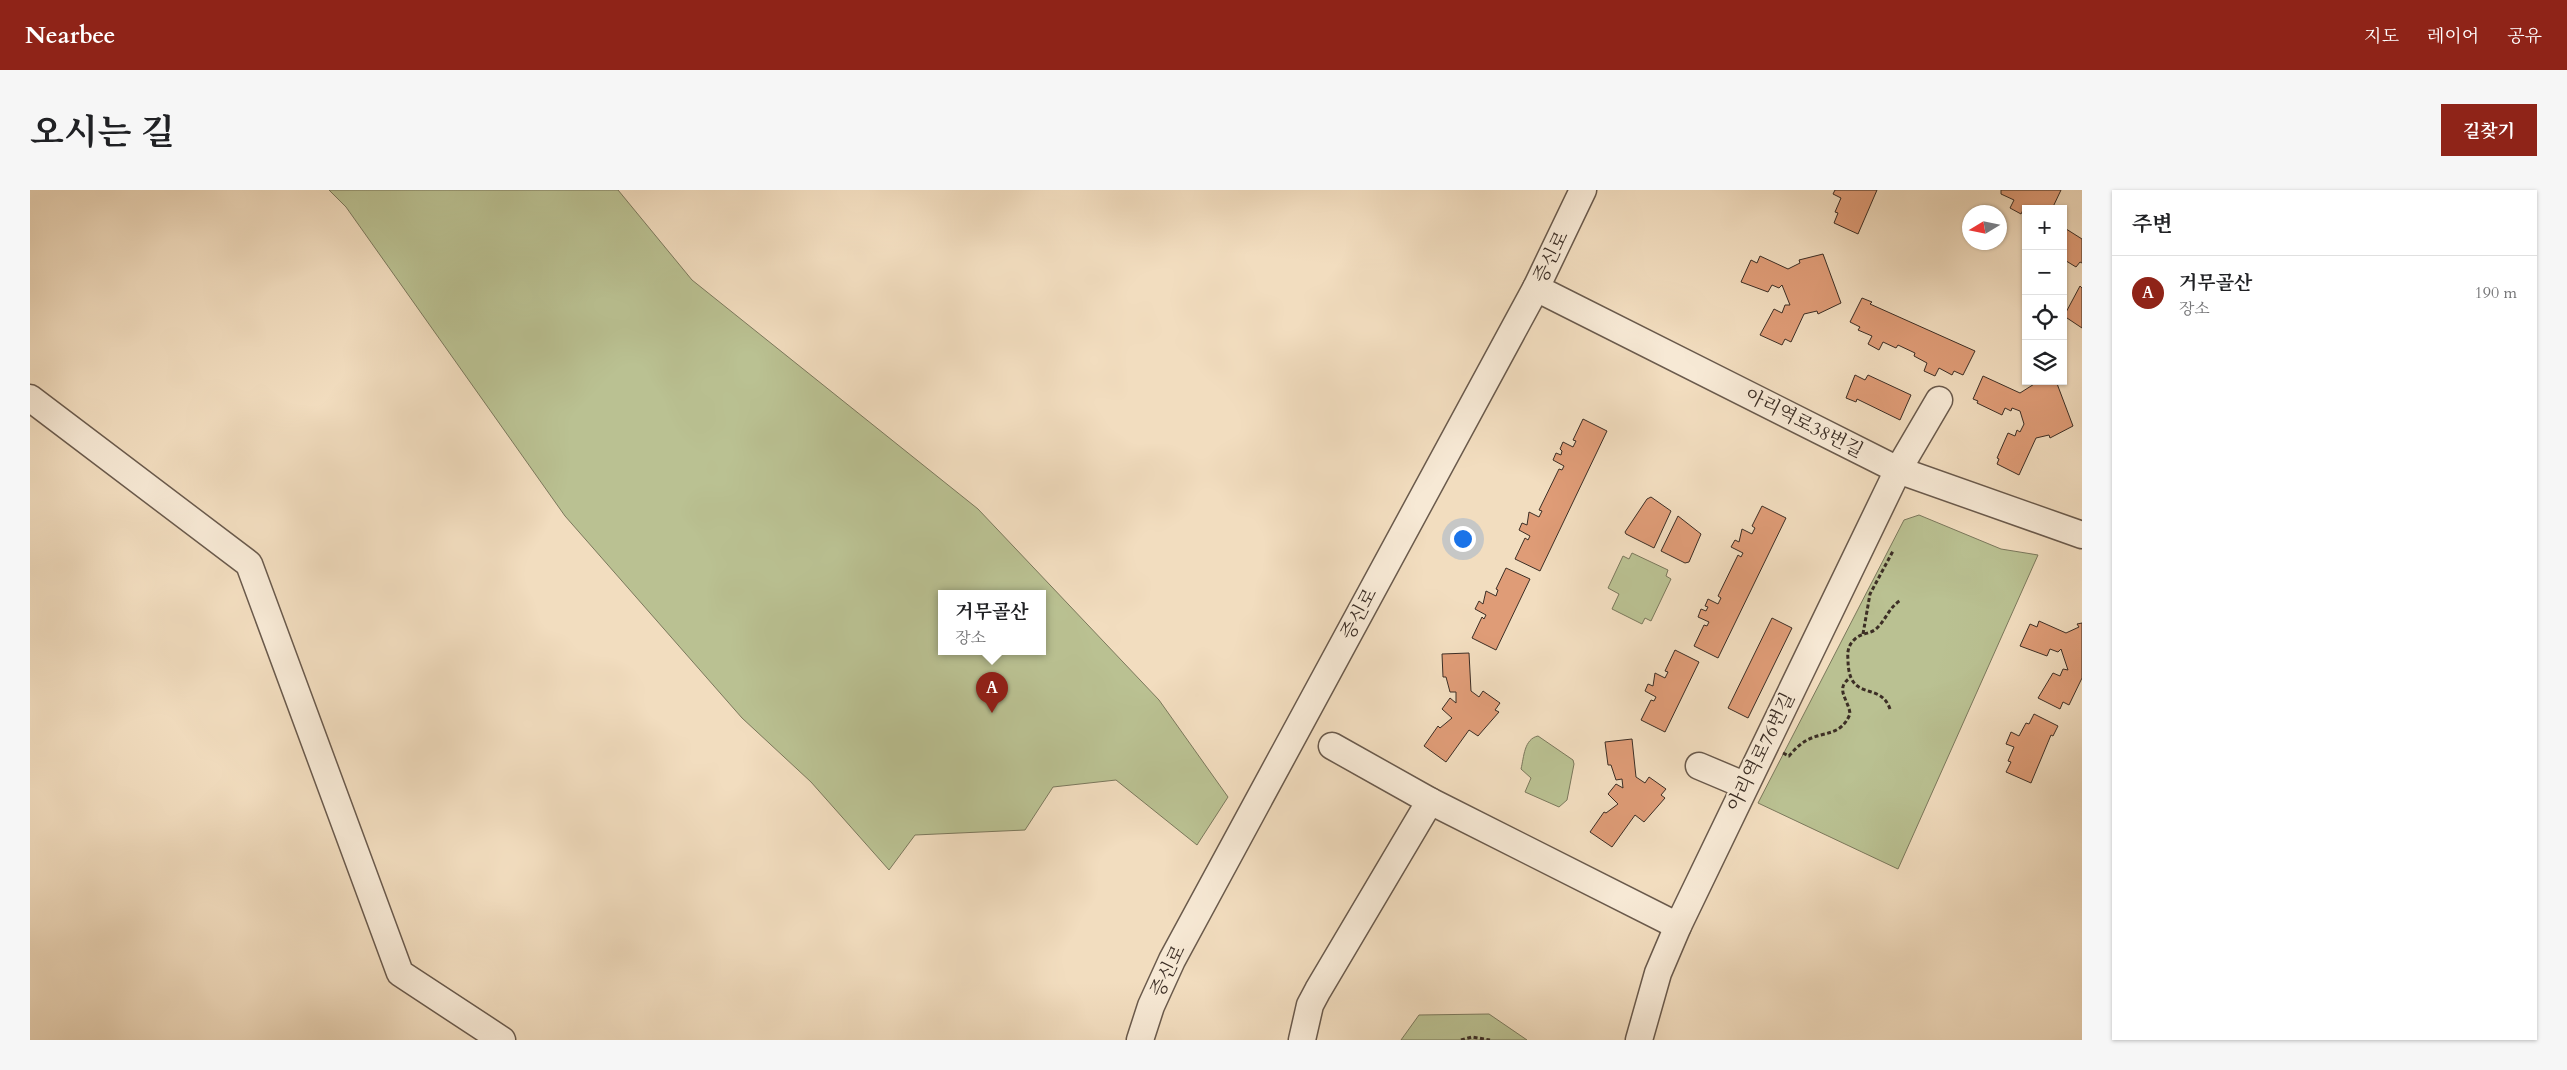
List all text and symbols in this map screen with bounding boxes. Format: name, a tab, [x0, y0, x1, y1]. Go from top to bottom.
text: Nearbee	[25, 19, 115, 52]
text: 지도	[2364, 24, 2399, 49]
text: 레이어	[2427, 24, 2479, 49]
text: 공유	[2507, 24, 2542, 49]
button: 길찾기	[2441, 104, 2537, 156]
text: 오시는 길	[30, 109, 175, 157]
north arrow	[1962, 205, 2007, 250]
map controls	[2022, 205, 2067, 385]
button: +	[2022, 205, 2067, 250]
text: 주변	[2132, 210, 2173, 239]
street label: 증신로	[1527, 227, 1575, 287]
button: −	[2022, 250, 2067, 295]
text: 거무골산	[2179, 270, 2252, 296]
text: A	[2142, 282, 2154, 304]
text: 190 m	[2475, 282, 2517, 304]
button: locate	[2022, 295, 2067, 340]
text: 장소	[2179, 298, 2210, 320]
button: layers	[2022, 340, 2067, 385]
street label: 아리역로38번길	[1740, 382, 1868, 464]
your location	[1450, 526, 1476, 552]
street label: 증신로	[1335, 584, 1383, 644]
popup	[938, 590, 1046, 655]
text: 거무골산	[955, 599, 1029, 625]
text: 장소	[955, 627, 986, 649]
pin: A	[976, 672, 1008, 713]
street label: 아리역로76번길	[1721, 688, 1801, 816]
street label: 증신로	[1144, 941, 1192, 1001]

